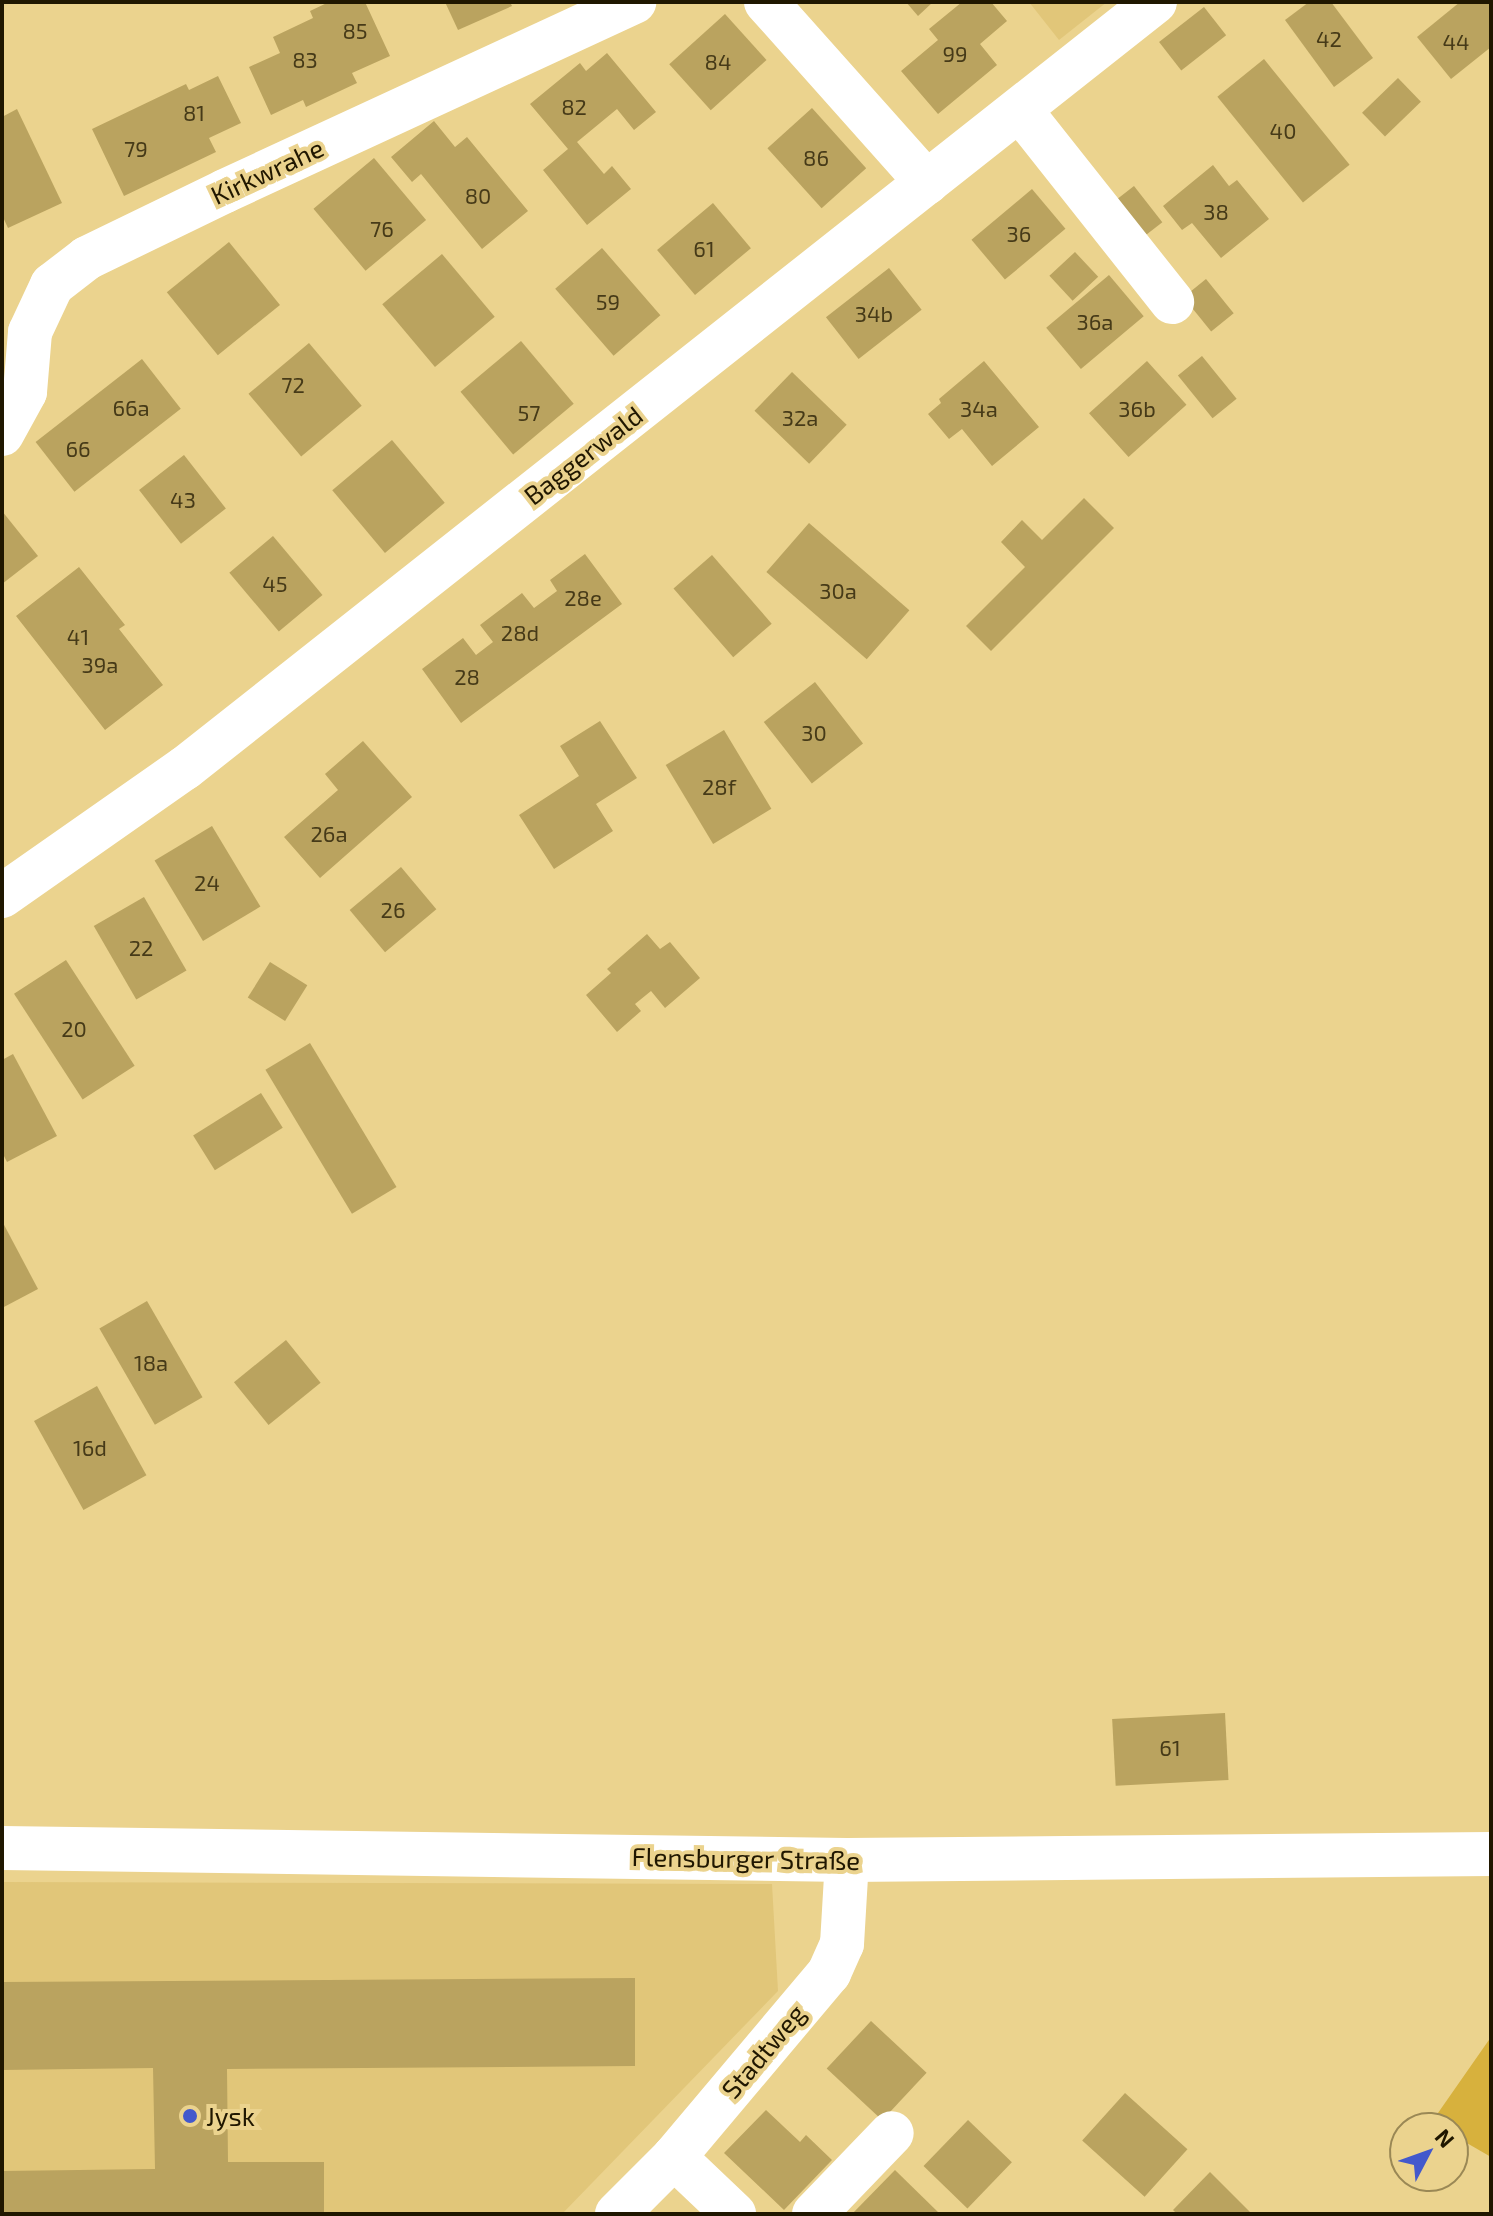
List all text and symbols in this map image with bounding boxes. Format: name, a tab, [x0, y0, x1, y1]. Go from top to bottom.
house number: 85	[342, 18, 368, 44]
house number: 42	[1316, 26, 1342, 52]
house number: 44	[1442, 29, 1470, 55]
house number: 99	[942, 41, 968, 67]
house number: 83	[292, 47, 318, 73]
house number: 84	[705, 49, 731, 75]
house number: 82	[561, 94, 587, 120]
house number: 81	[183, 100, 205, 126]
house number: 40	[1270, 118, 1296, 144]
street label: Kirkwrahe	[206, 131, 328, 211]
house number: 79	[124, 136, 148, 162]
house number: 86	[803, 145, 829, 171]
house number: 80	[465, 183, 491, 209]
house number: 38	[1203, 199, 1229, 225]
house number: 76	[370, 216, 394, 242]
house number: 36	[1007, 221, 1031, 247]
house number: 61	[693, 236, 715, 262]
house number: 59	[596, 289, 620, 315]
house number: 34b	[855, 301, 893, 327]
house number: 36a	[1077, 309, 1113, 335]
house number: 72	[281, 372, 305, 398]
house number: 66a	[112, 395, 150, 421]
house number: 34a	[960, 396, 998, 422]
house number: 36b	[1118, 396, 1156, 422]
street label: Baggerwald	[517, 399, 649, 511]
house number: 57	[517, 400, 541, 426]
house number: 32a	[782, 405, 818, 431]
house number: 66	[65, 436, 91, 462]
house number: 43	[170, 487, 196, 513]
house number: 45	[262, 571, 288, 597]
house number: 30a	[819, 578, 857, 604]
house number: 28e	[564, 585, 602, 611]
house number: 28d	[501, 620, 539, 646]
house number: 41	[67, 624, 89, 650]
house number: 39a	[82, 652, 118, 678]
house number: 28	[454, 664, 480, 690]
house number: 30	[801, 720, 827, 746]
house number: 28f	[702, 774, 736, 800]
house number: 26a	[310, 821, 348, 847]
house number: 24	[194, 870, 220, 896]
house number: 26	[381, 897, 405, 923]
house number: 22	[129, 935, 153, 961]
house number: 20	[61, 1016, 87, 1042]
house number: 18a	[134, 1350, 168, 1376]
house number: 16d	[73, 1435, 107, 1461]
house number: 61	[1159, 1735, 1181, 1761]
street label: Flensburger Straße	[631, 1840, 861, 1876]
street label: Stadtweg	[715, 1998, 811, 2104]
place label: Jysk	[206, 2100, 255, 2132]
marker: Jysk	[181, 2107, 199, 2125]
north arrow	[1389, 2112, 1469, 2192]
text: N	[1431, 2123, 1461, 2152]

